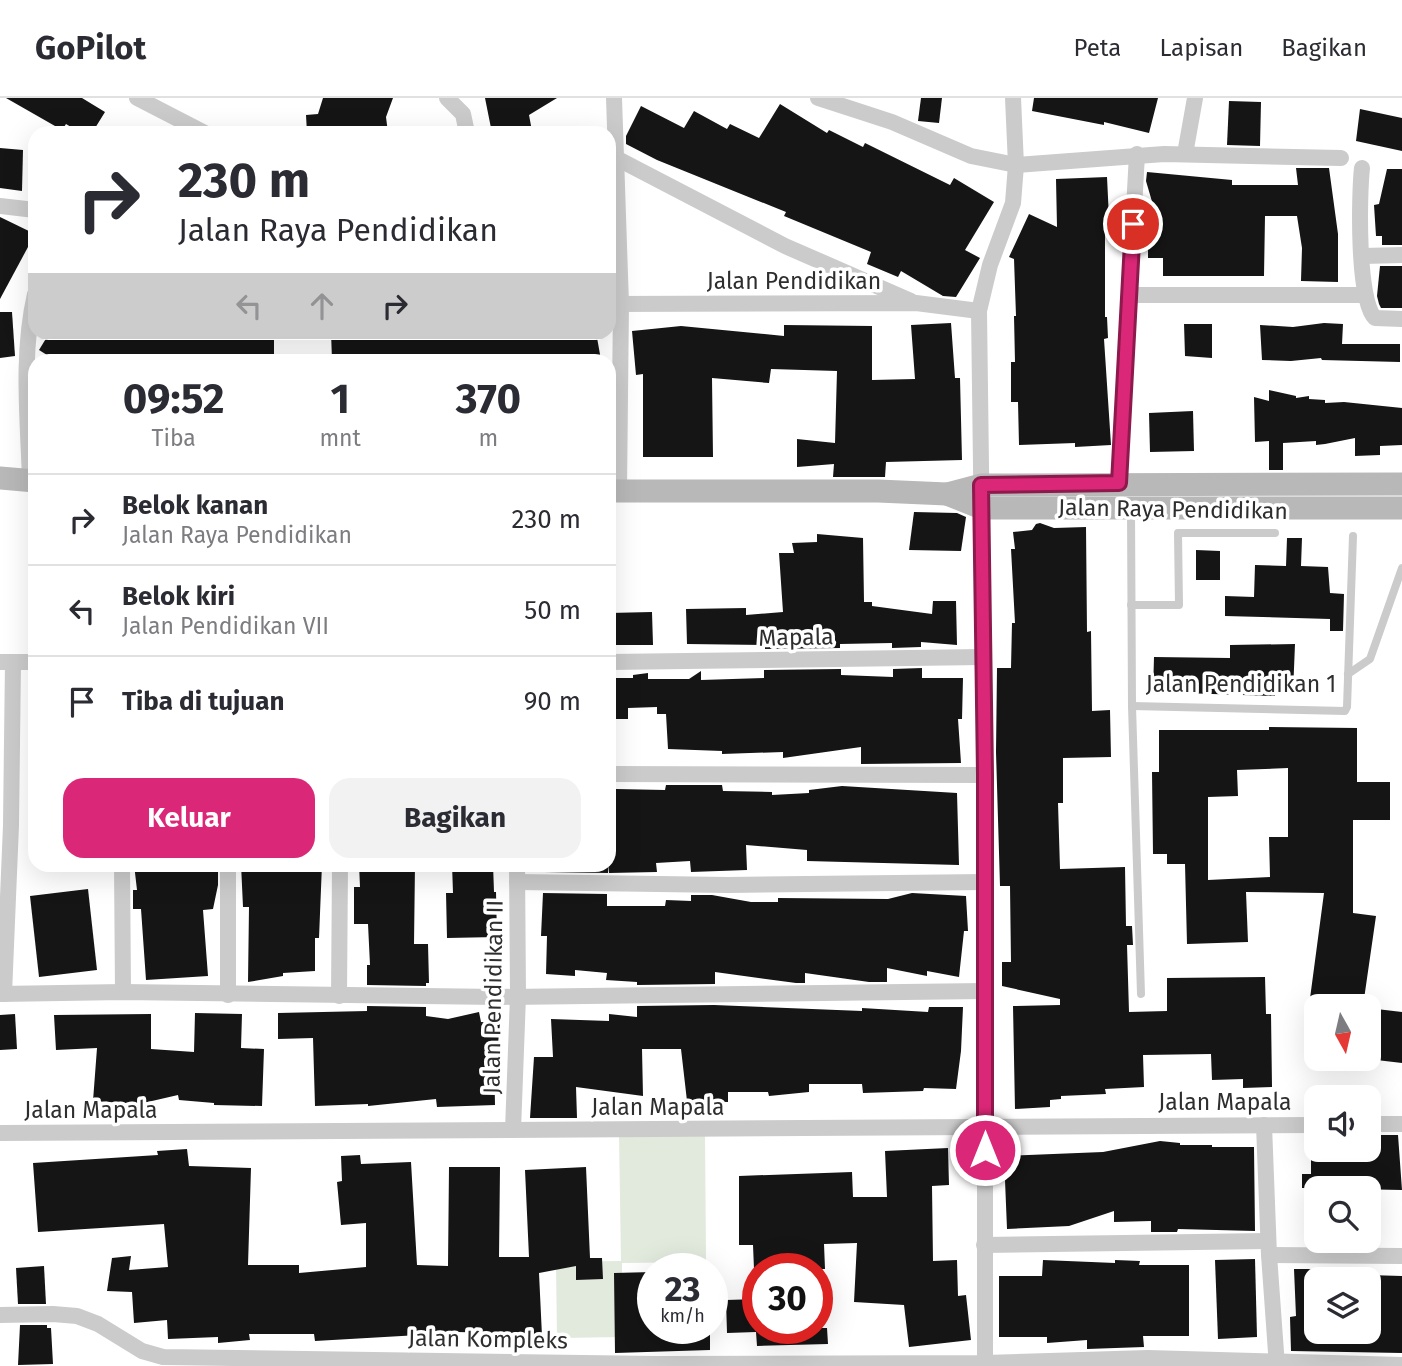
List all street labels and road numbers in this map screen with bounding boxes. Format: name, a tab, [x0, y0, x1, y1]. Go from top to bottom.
street label: Jalan Pendidikan	[707, 267, 881, 295]
street label: Jalan Raya Pendidikan	[1058, 493, 1288, 525]
street label: Mapala	[758, 622, 834, 652]
street label: Jalan Pendidikan 1	[1146, 670, 1336, 698]
street label: Jalan Pendidikan II	[477, 900, 509, 1094]
street label: Jalan Mapala	[1158, 1088, 1292, 1116]
street label: Jalan Mapala	[591, 1093, 725, 1121]
street label: Jalan Mapala	[24, 1096, 158, 1124]
street label: Jalan Kompleks	[408, 1324, 568, 1354]

